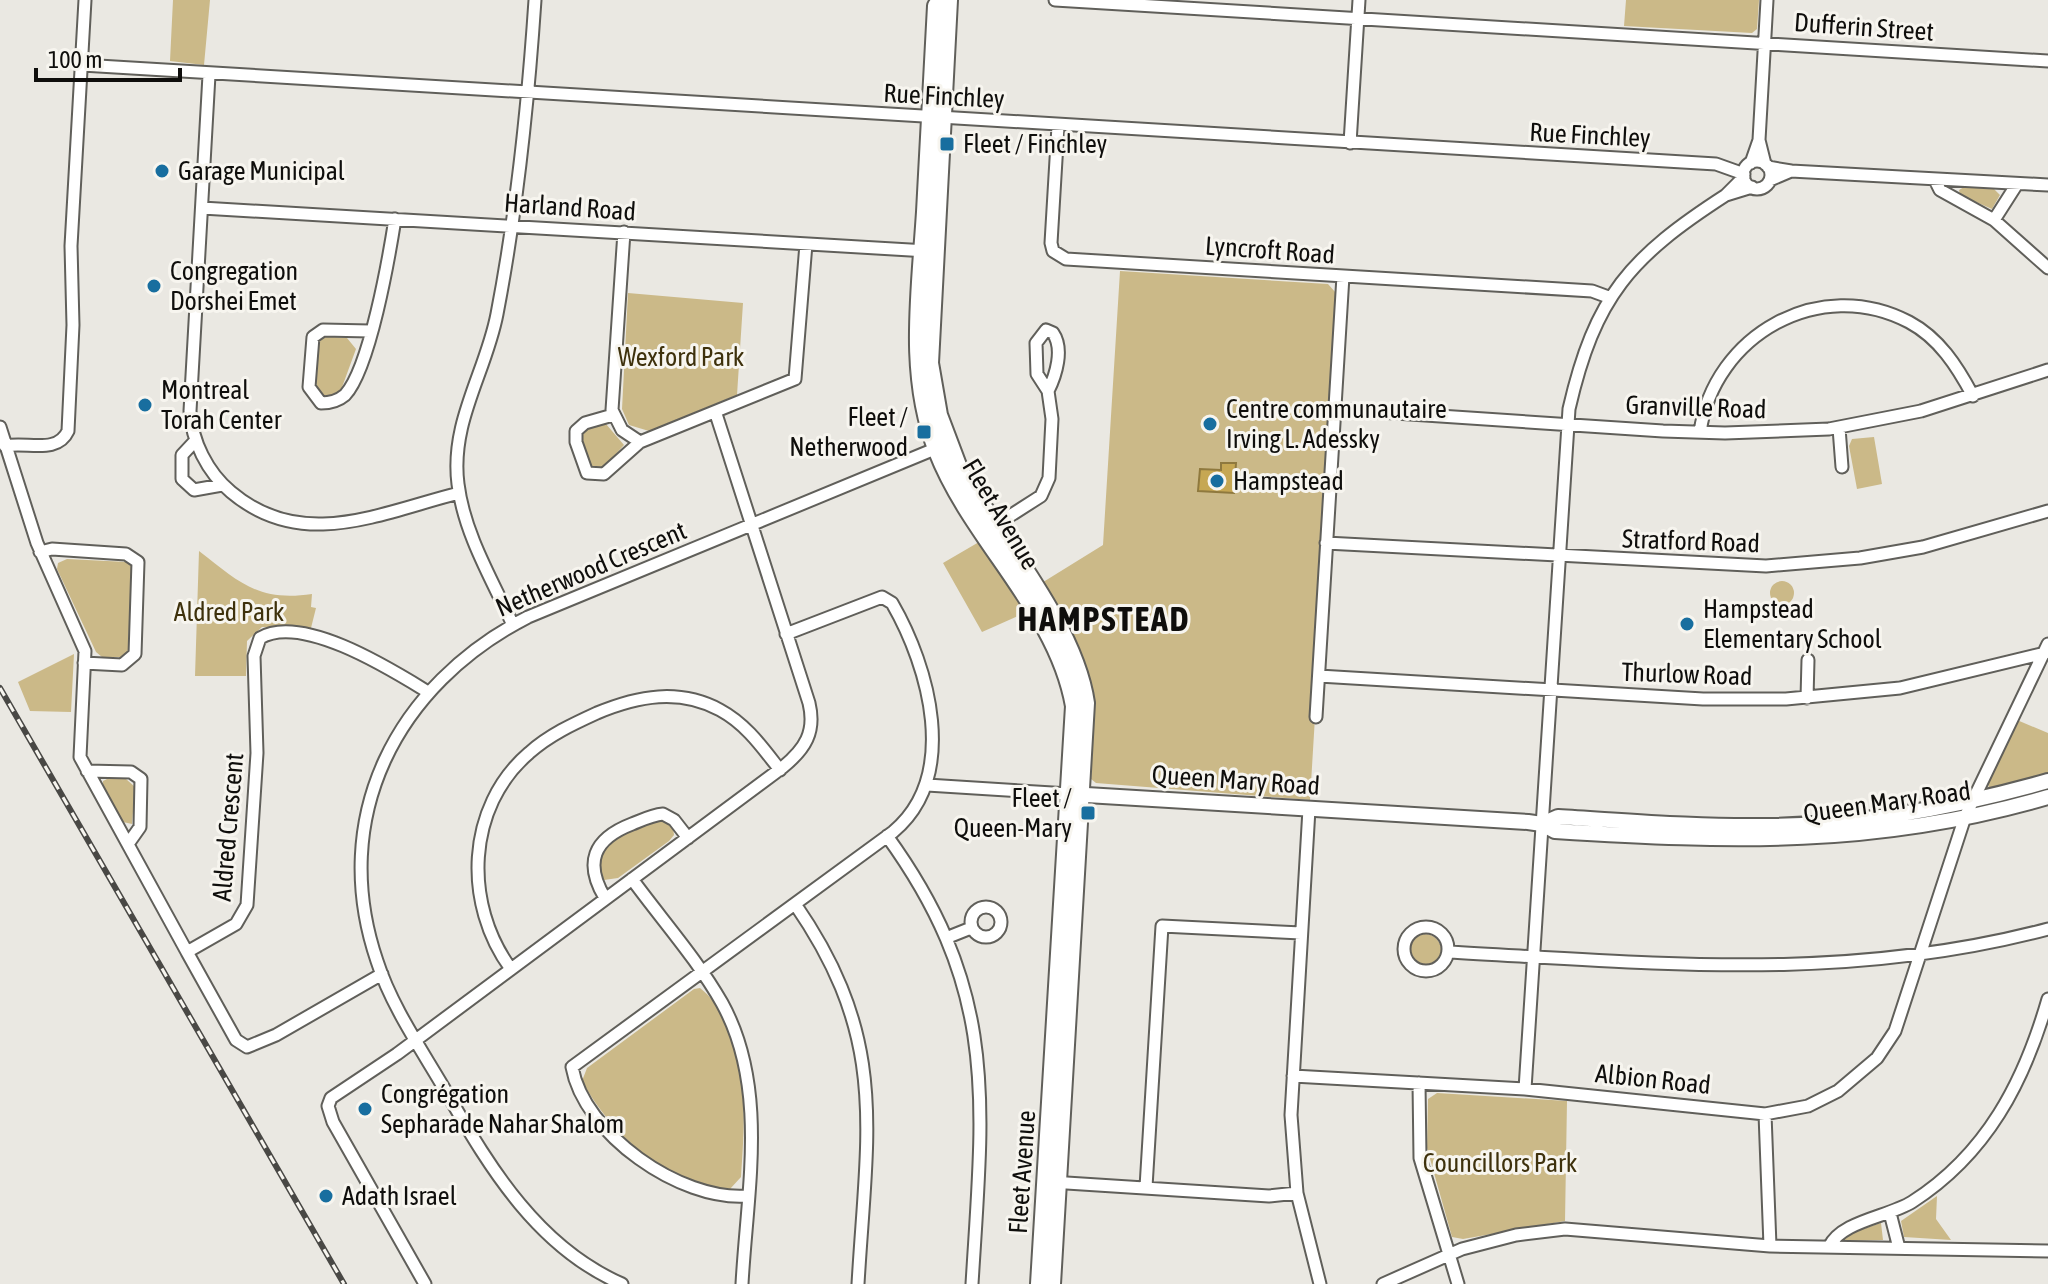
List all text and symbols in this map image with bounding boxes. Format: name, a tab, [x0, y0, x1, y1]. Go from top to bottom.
street label: Dufferin Street	[1793, 7, 1935, 47]
scale bar	[36, 32, 180, 82]
text: 100 m	[48, 46, 102, 73]
street label: Rue Finchley	[883, 78, 1006, 114]
street label: Rue Finchley	[1529, 117, 1652, 153]
place label: Fleet / Finchley	[963, 129, 1107, 159]
marker: Fleet / Finchley	[938, 135, 956, 153]
place label: Garage Municipal	[178, 156, 345, 186]
marker: Garage Municipal	[153, 162, 171, 180]
street label: Harland Road	[503, 187, 637, 227]
street label: Lyncroft Road	[1204, 231, 1336, 269]
place label: Congregation Dorshei Emet	[170, 256, 298, 316]
marker: Congregation Dorshei Emet	[145, 277, 163, 295]
park label: Wexford Park	[618, 342, 744, 372]
place label: Montreal Torah Center	[161, 375, 282, 435]
street label: Granville Road	[1625, 390, 1767, 424]
place label: Centre communautaire Irving L. Adessky	[1226, 394, 1447, 454]
marker: Montreal Torah Center	[136, 396, 154, 414]
place label: Fleet / Netherwood	[789, 402, 908, 462]
marker: Centre communautaire Irving L. Adessky	[1201, 415, 1219, 433]
marker: Fleet / Netherwood	[915, 423, 933, 441]
street label: Fleet Avenue	[956, 453, 1046, 575]
place label: Hampstead	[1233, 466, 1344, 496]
marker: Hampstead	[1208, 472, 1226, 490]
street label: Netherwood Crescent	[491, 515, 691, 623]
street label: Stratford Road	[1622, 524, 1760, 558]
place label: Hampstead Elementary School	[1703, 594, 1882, 654]
park label: Aldred Park	[174, 597, 284, 627]
district label: HAMPSTEAD	[1017, 599, 1191, 638]
marker: Hampstead Elementary School	[1678, 615, 1696, 633]
street label: Thurlow Road	[1621, 657, 1753, 691]
street label: Aldred Crescent	[207, 752, 249, 902]
street label: Queen Mary Road	[1151, 759, 1321, 801]
street label: Queen Mary Road	[1801, 775, 1973, 829]
place label: Fleet / Queen-Mary	[954, 783, 1072, 843]
marker: Fleet / Queen-Mary	[1079, 804, 1097, 822]
street label: Albion Road	[1594, 1058, 1712, 1100]
place label: Congrégation Sepharade Nahar Shalom	[381, 1079, 624, 1139]
marker: Congrégation Sepharade Nahar Shalom	[356, 1100, 374, 1118]
street label: Fleet Avenue	[1003, 1109, 1041, 1235]
park label: Councillors Park	[1423, 1148, 1577, 1178]
place label: Adath Israel	[342, 1181, 457, 1211]
marker: Adath Israel	[317, 1187, 335, 1205]

